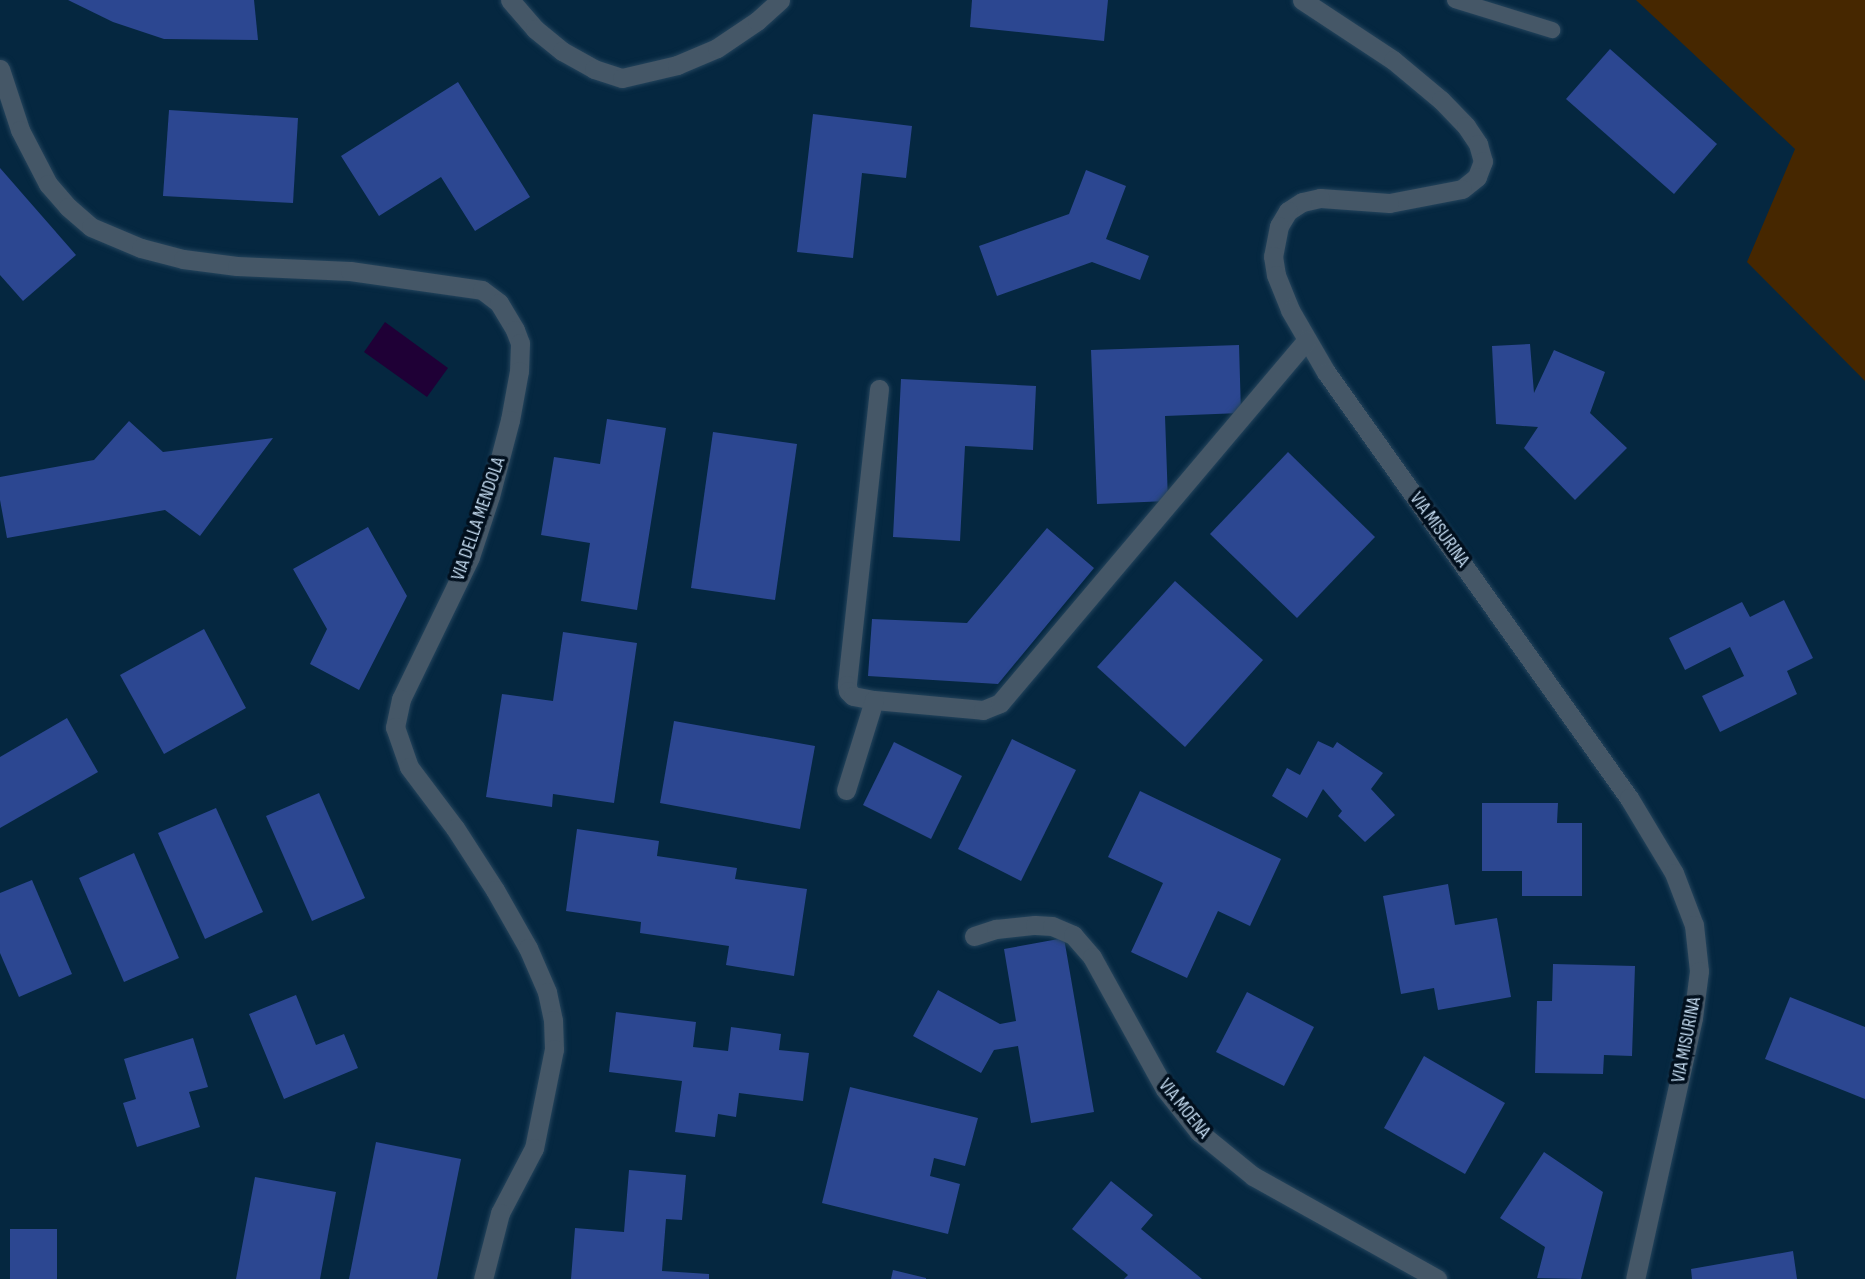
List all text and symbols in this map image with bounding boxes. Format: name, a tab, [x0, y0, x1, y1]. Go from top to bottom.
street label: VIA DELLA MENDOLA	[447, 454, 511, 584]
street label: VIA MISURINA	[1404, 488, 1474, 572]
street label: VIA MISURINA	[1668, 995, 1706, 1085]
street label: VIA MOENA	[1153, 1075, 1215, 1143]

